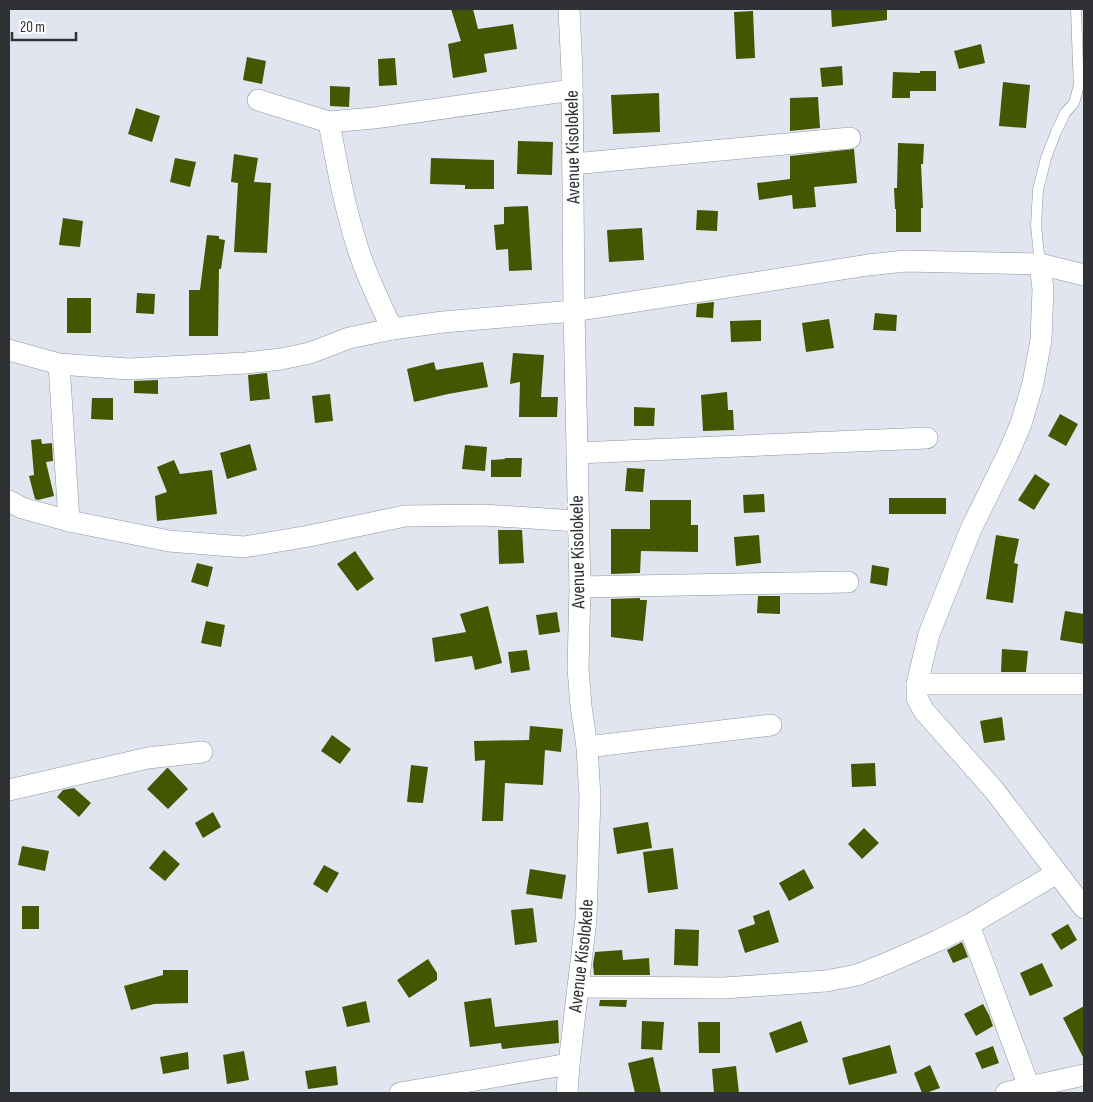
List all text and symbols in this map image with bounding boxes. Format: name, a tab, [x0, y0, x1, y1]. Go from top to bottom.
scale bar	[12, 10, 76, 42]
text: 20 m	[20, 18, 45, 37]
street label: Avenue Kisolokele	[561, 90, 586, 205]
street label: Avenue Kisolokele	[566, 495, 591, 610]
street label: Avenue Kisolokele	[564, 899, 598, 1015]

